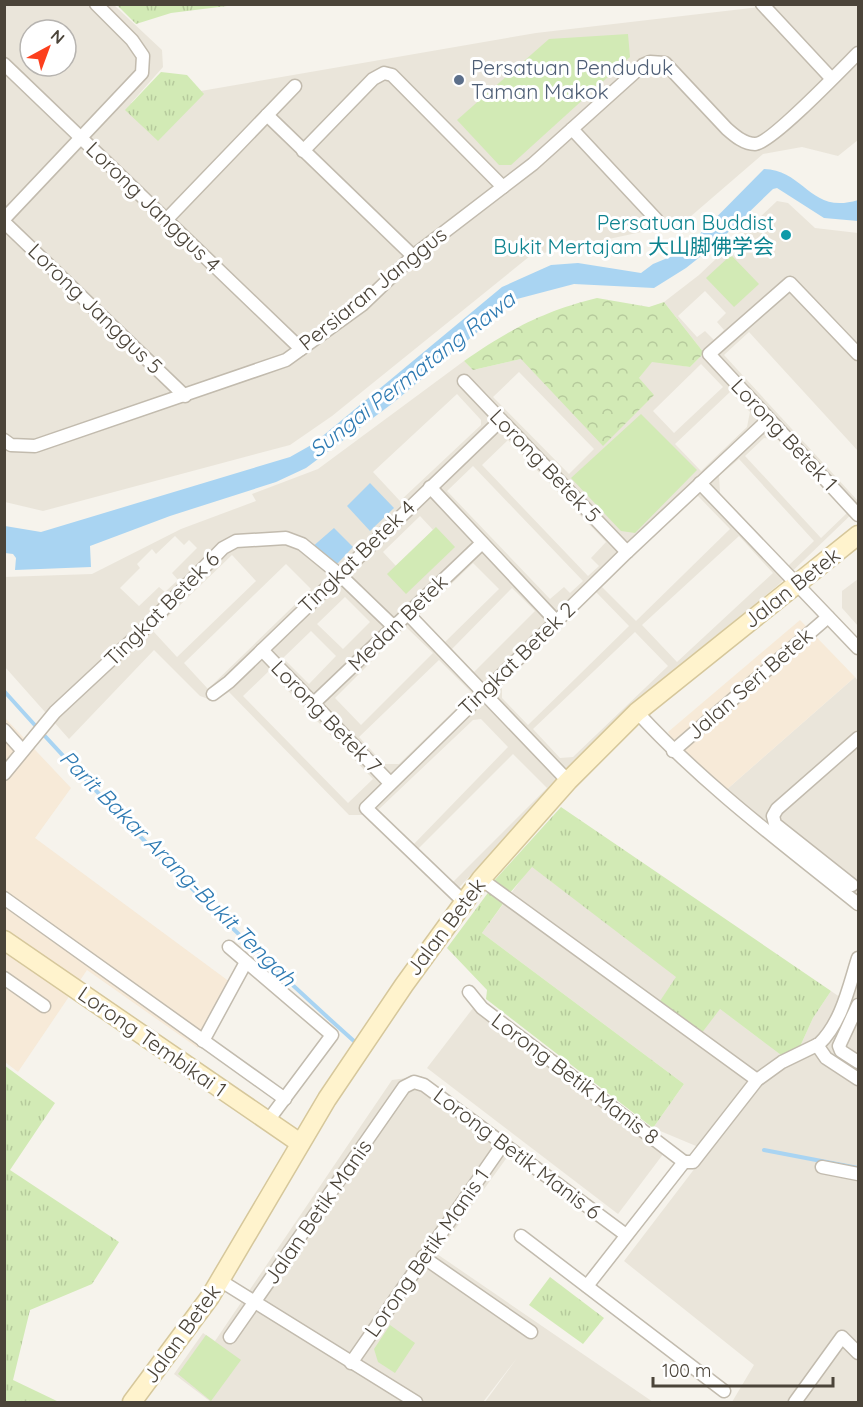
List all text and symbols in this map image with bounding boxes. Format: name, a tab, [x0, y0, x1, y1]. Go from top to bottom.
north arrow	[18, 18, 78, 78]
text: N	[47, 25, 69, 48]
place label: Persatuan Penduduk Taman Makok	[471, 54, 673, 104]
marker: Persatuan Penduduk Taman Makok	[452, 73, 466, 87]
street label: Lorong Janggus 4	[81, 136, 226, 277]
place label: Persatuan Buddist Bukit Mertajam 大山脚佛学会	[493, 209, 774, 259]
street label: Persiaran Janggus	[293, 221, 451, 356]
marker: Persatuan Buddist Bukit Mertajam 大山脚佛学会	[779, 228, 793, 242]
street label: Lorong Janggus 5	[23, 237, 168, 379]
water label: Sungai Permatang Rawa	[303, 284, 522, 463]
street label: Lorong Betek 1	[726, 373, 843, 496]
street label: Lorong Betek 5	[485, 403, 606, 528]
street label: Tingkat Betek 4	[293, 494, 420, 618]
street label: Jalan Betek	[738, 541, 845, 633]
street label: Tingkat Betek 6	[98, 545, 224, 671]
street label: Medan Betek	[342, 568, 452, 676]
street label: Tingkat Betek 2	[453, 596, 580, 720]
street label: Jalan Seri Betek	[681, 622, 817, 745]
street label: Lorong Betek 7	[266, 654, 387, 778]
water label: Parit Bakar Arang-Bukit Tengah	[54, 744, 302, 992]
street label: Jalan Betek	[400, 872, 490, 980]
street label: Lorong Tembikai 1	[73, 980, 232, 1102]
street label: Lorong Betik Manis 8	[487, 1007, 664, 1150]
street label: Lorong Betik Manis 6	[429, 1082, 606, 1225]
street label: Jalan Betik Manis	[258, 1134, 377, 1289]
street label: Lorong Betik Manis 1	[358, 1163, 494, 1342]
street label: Jalan Betek	[137, 1279, 226, 1388]
scale bar	[653, 1350, 833, 1388]
text: 100 m	[662, 1359, 711, 1382]

